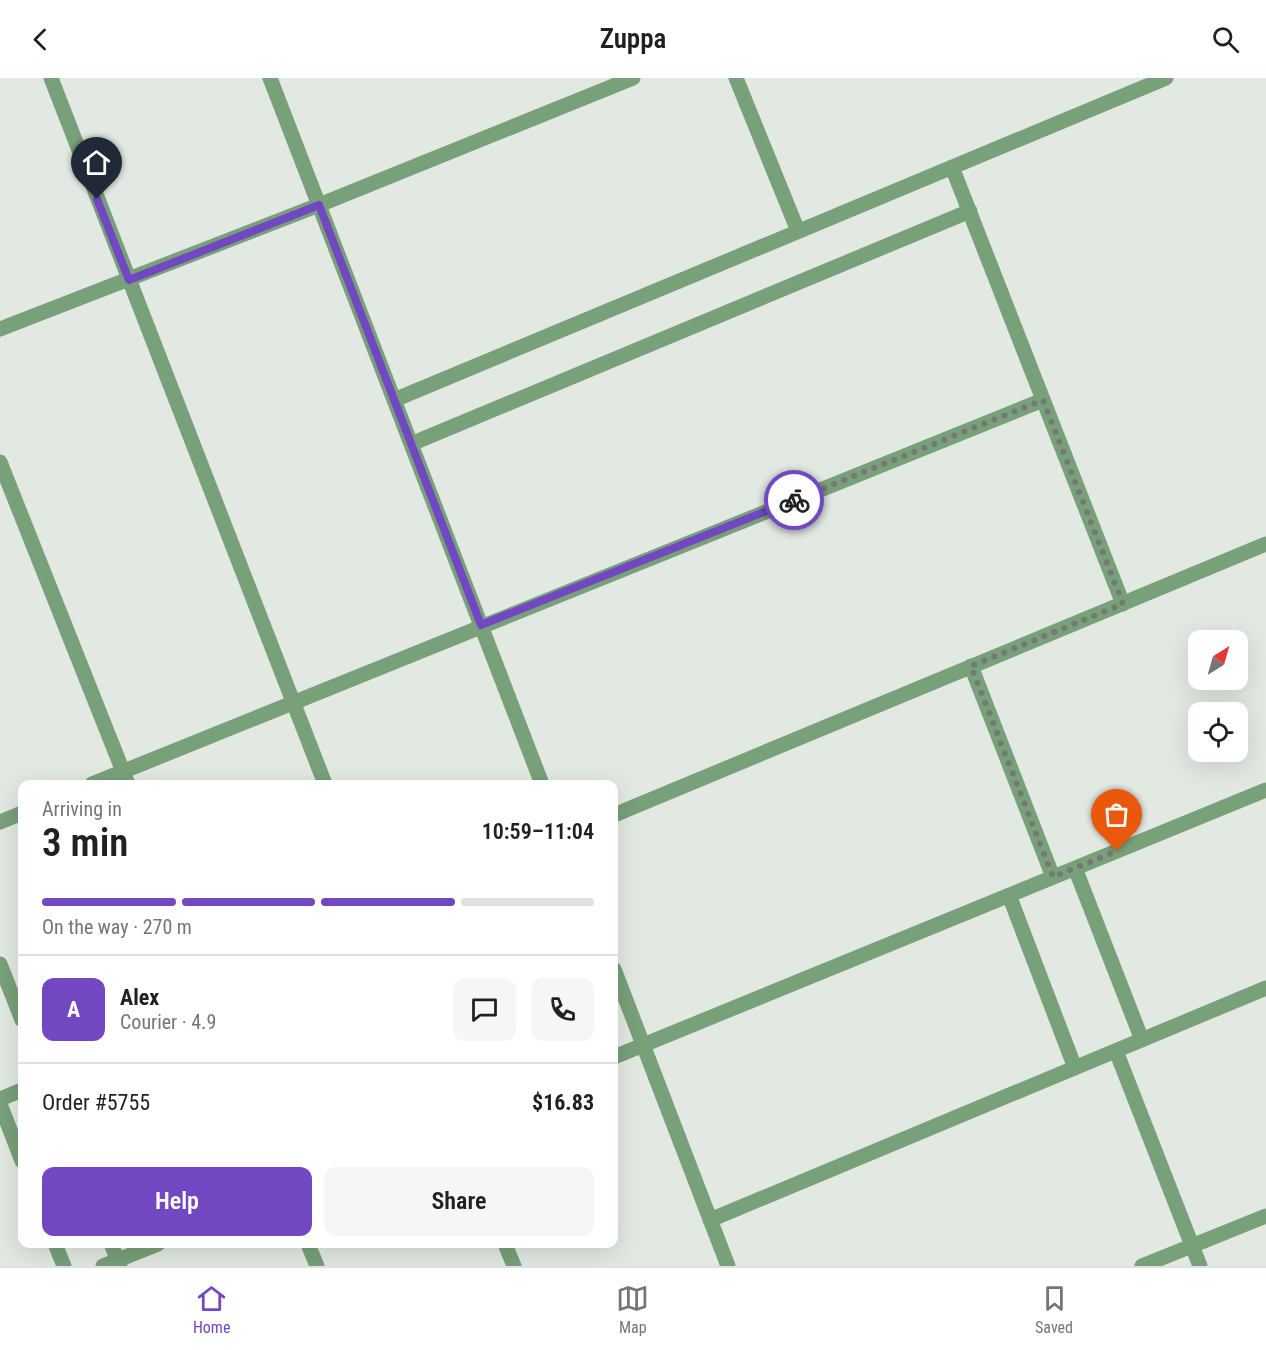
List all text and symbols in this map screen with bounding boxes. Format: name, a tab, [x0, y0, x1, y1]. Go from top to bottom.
icon: back	[24, 23, 57, 56]
text: Zuppa	[600, 23, 666, 55]
icon: search	[1209, 23, 1242, 56]
pin	[71, 137, 122, 199]
icon: home	[80, 146, 113, 179]
courier	[764, 470, 824, 530]
icon: bike	[778, 484, 811, 517]
north arrow	[1188, 630, 1248, 690]
map controls	[1188, 630, 1248, 762]
button: locate	[1188, 702, 1248, 762]
pin	[1091, 789, 1142, 851]
text: Arriving in	[42, 797, 122, 821]
icon: bag	[1100, 798, 1133, 831]
text: 10:59–11:04	[482, 819, 594, 844]
text: 3 min	[42, 820, 128, 866]
text: On the way · 270 m	[42, 915, 192, 939]
button: chat	[453, 978, 516, 1041]
button: phone	[531, 978, 594, 1041]
text: Alex	[120, 985, 159, 1010]
text: A	[67, 997, 80, 1022]
text: Courier · 4.9	[120, 1010, 216, 1034]
text: Order #5755	[42, 1090, 150, 1115]
text: $16.83	[532, 1090, 594, 1115]
button: Help	[42, 1167, 312, 1236]
button: Share	[324, 1167, 594, 1236]
tab: Home	[193, 1282, 230, 1337]
tab: Map	[616, 1282, 649, 1337]
tab: Saved	[1035, 1282, 1073, 1337]

